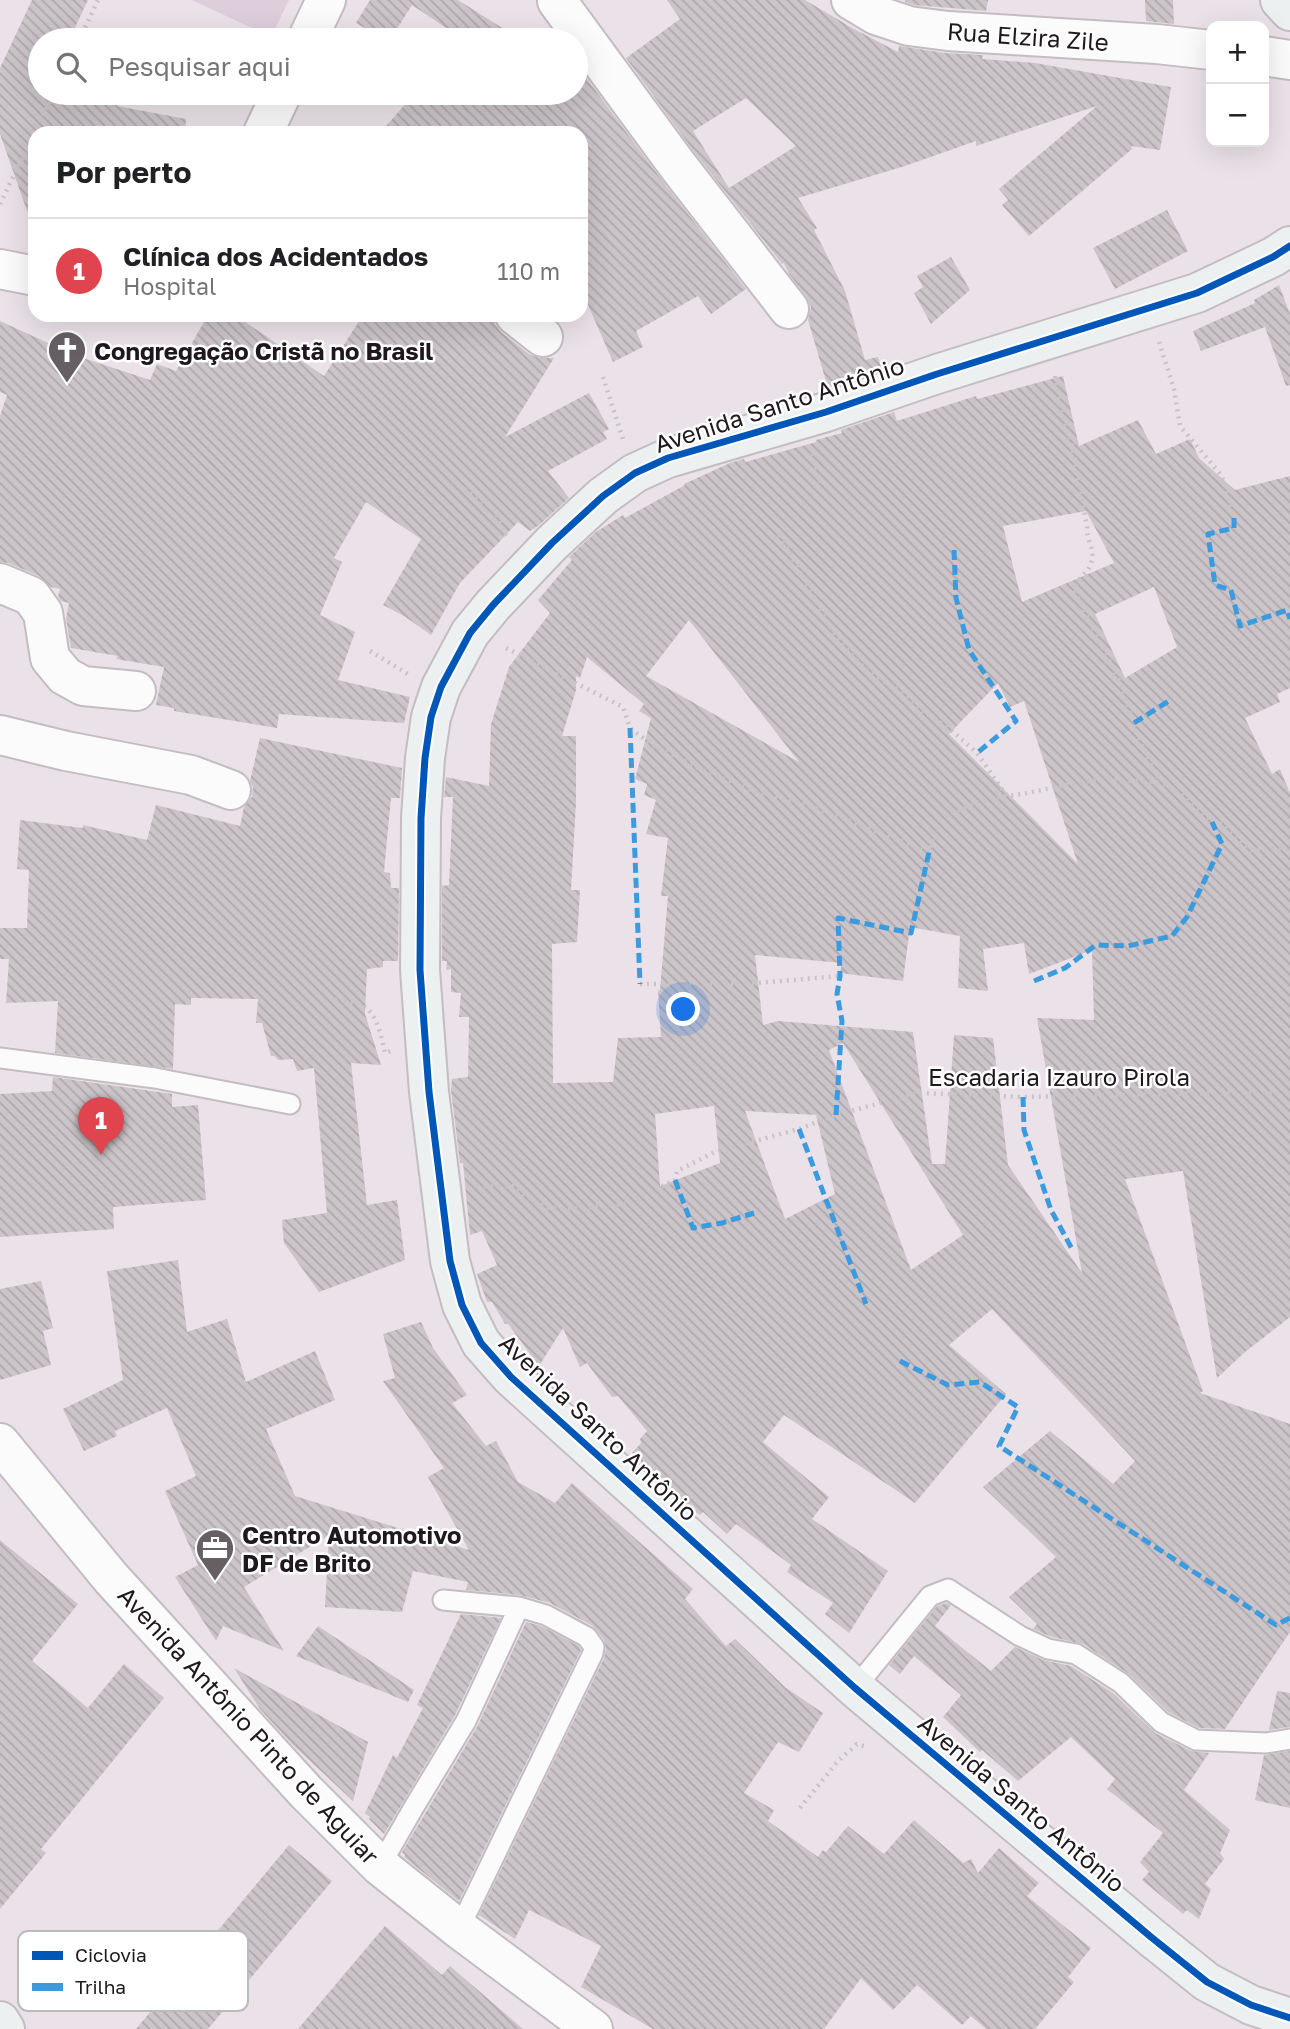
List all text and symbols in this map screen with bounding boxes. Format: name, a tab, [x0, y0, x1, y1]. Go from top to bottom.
street label: Rua Elzira Zile	[946, 16, 1110, 56]
map controls	[1206, 21, 1269, 147]
button: +	[1206, 21, 1269, 84]
search box	[28, 28, 588, 105]
icon: search	[52, 48, 90, 86]
text: Pesquisar aqui	[108, 51, 291, 82]
button: −	[1206, 84, 1269, 147]
text: Por perto	[56, 154, 191, 190]
text: Clínica dos Acidentados	[123, 241, 428, 272]
text: 1	[73, 257, 85, 285]
text: 110 m	[497, 257, 560, 285]
text: Hospital	[123, 272, 216, 300]
church icon: Congregação Cristã no Brasil	[46, 329, 88, 384]
place label: Congregação Cristã no Brasil	[94, 336, 433, 365]
street label: Avenida Santo Antônio	[651, 350, 907, 458]
your location	[666, 992, 700, 1026]
street label: Escadaria Izauro Pirola	[928, 1062, 1190, 1091]
pin: 1	[78, 1097, 124, 1155]
street label: Avenida Santo Antônio	[494, 1328, 704, 1526]
place label: Centro Automotivo DF de Brito	[242, 1520, 461, 1577]
office icon: Centro Automotivo DF de Brito	[194, 1527, 236, 1582]
street label: Avenida Antônio Pinto de Aguiar	[113, 1580, 385, 1870]
street label: Avenida Santo Antônio	[913, 1708, 1131, 1898]
legend	[18, 1931, 248, 2011]
text: Ciclovia	[75, 1943, 147, 1966]
text: Trilha	[75, 1975, 126, 1998]

